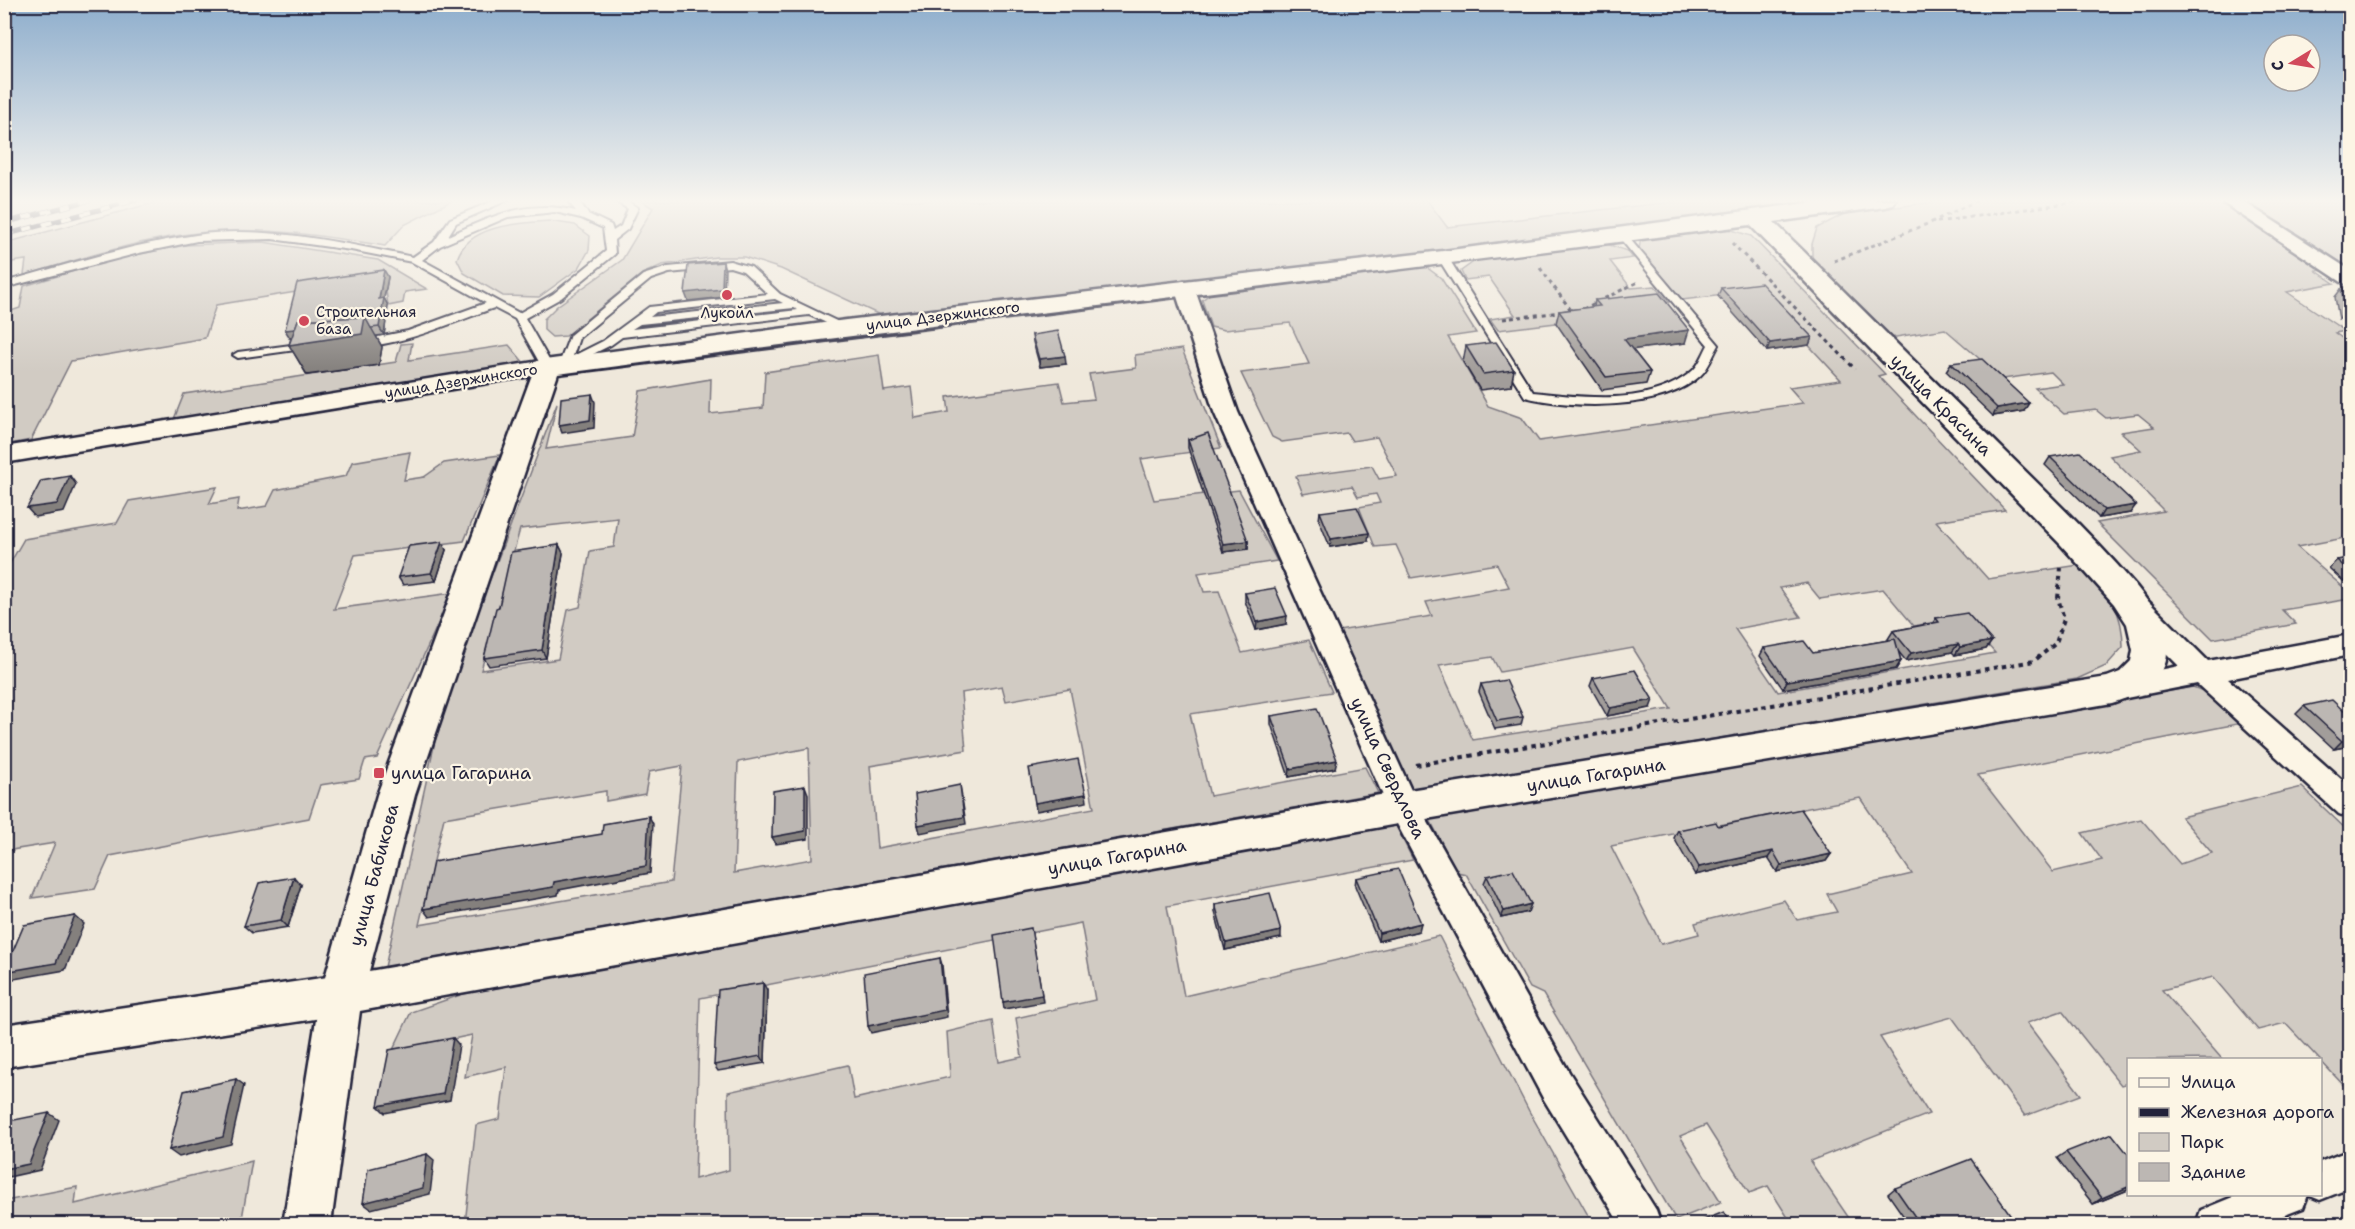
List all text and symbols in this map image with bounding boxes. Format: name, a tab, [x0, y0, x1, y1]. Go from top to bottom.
north arrow	[2262, 33, 2322, 93]
text: С	[2266, 59, 2289, 73]
marker: Лукойл	[720, 288, 734, 302]
street label: улица Дзержинского	[865, 297, 1021, 335]
place label: Строительная база	[316, 302, 416, 339]
place label: Лукойл	[700, 303, 754, 323]
marker: Строительная база	[297, 314, 311, 328]
street label: улица Красина	[1885, 349, 1997, 461]
street label: улица Дзержинского	[383, 359, 539, 403]
street label: улица Свердлова	[1345, 693, 1431, 843]
street label: улица Гагарина	[1525, 752, 1667, 798]
place label: улица Гагарина	[391, 761, 531, 785]
marker: улица Гагарина	[372, 766, 386, 780]
street label: улица Бабикова	[343, 801, 405, 949]
street label: улица Гагарина	[1046, 833, 1188, 881]
legend	[2127, 1058, 2322, 1196]
text: Улица	[2181, 1070, 2235, 1094]
text: Железная дорога	[2181, 1100, 2334, 1124]
text: Парк	[2181, 1130, 2224, 1154]
text: Здание	[2181, 1160, 2246, 1184]

